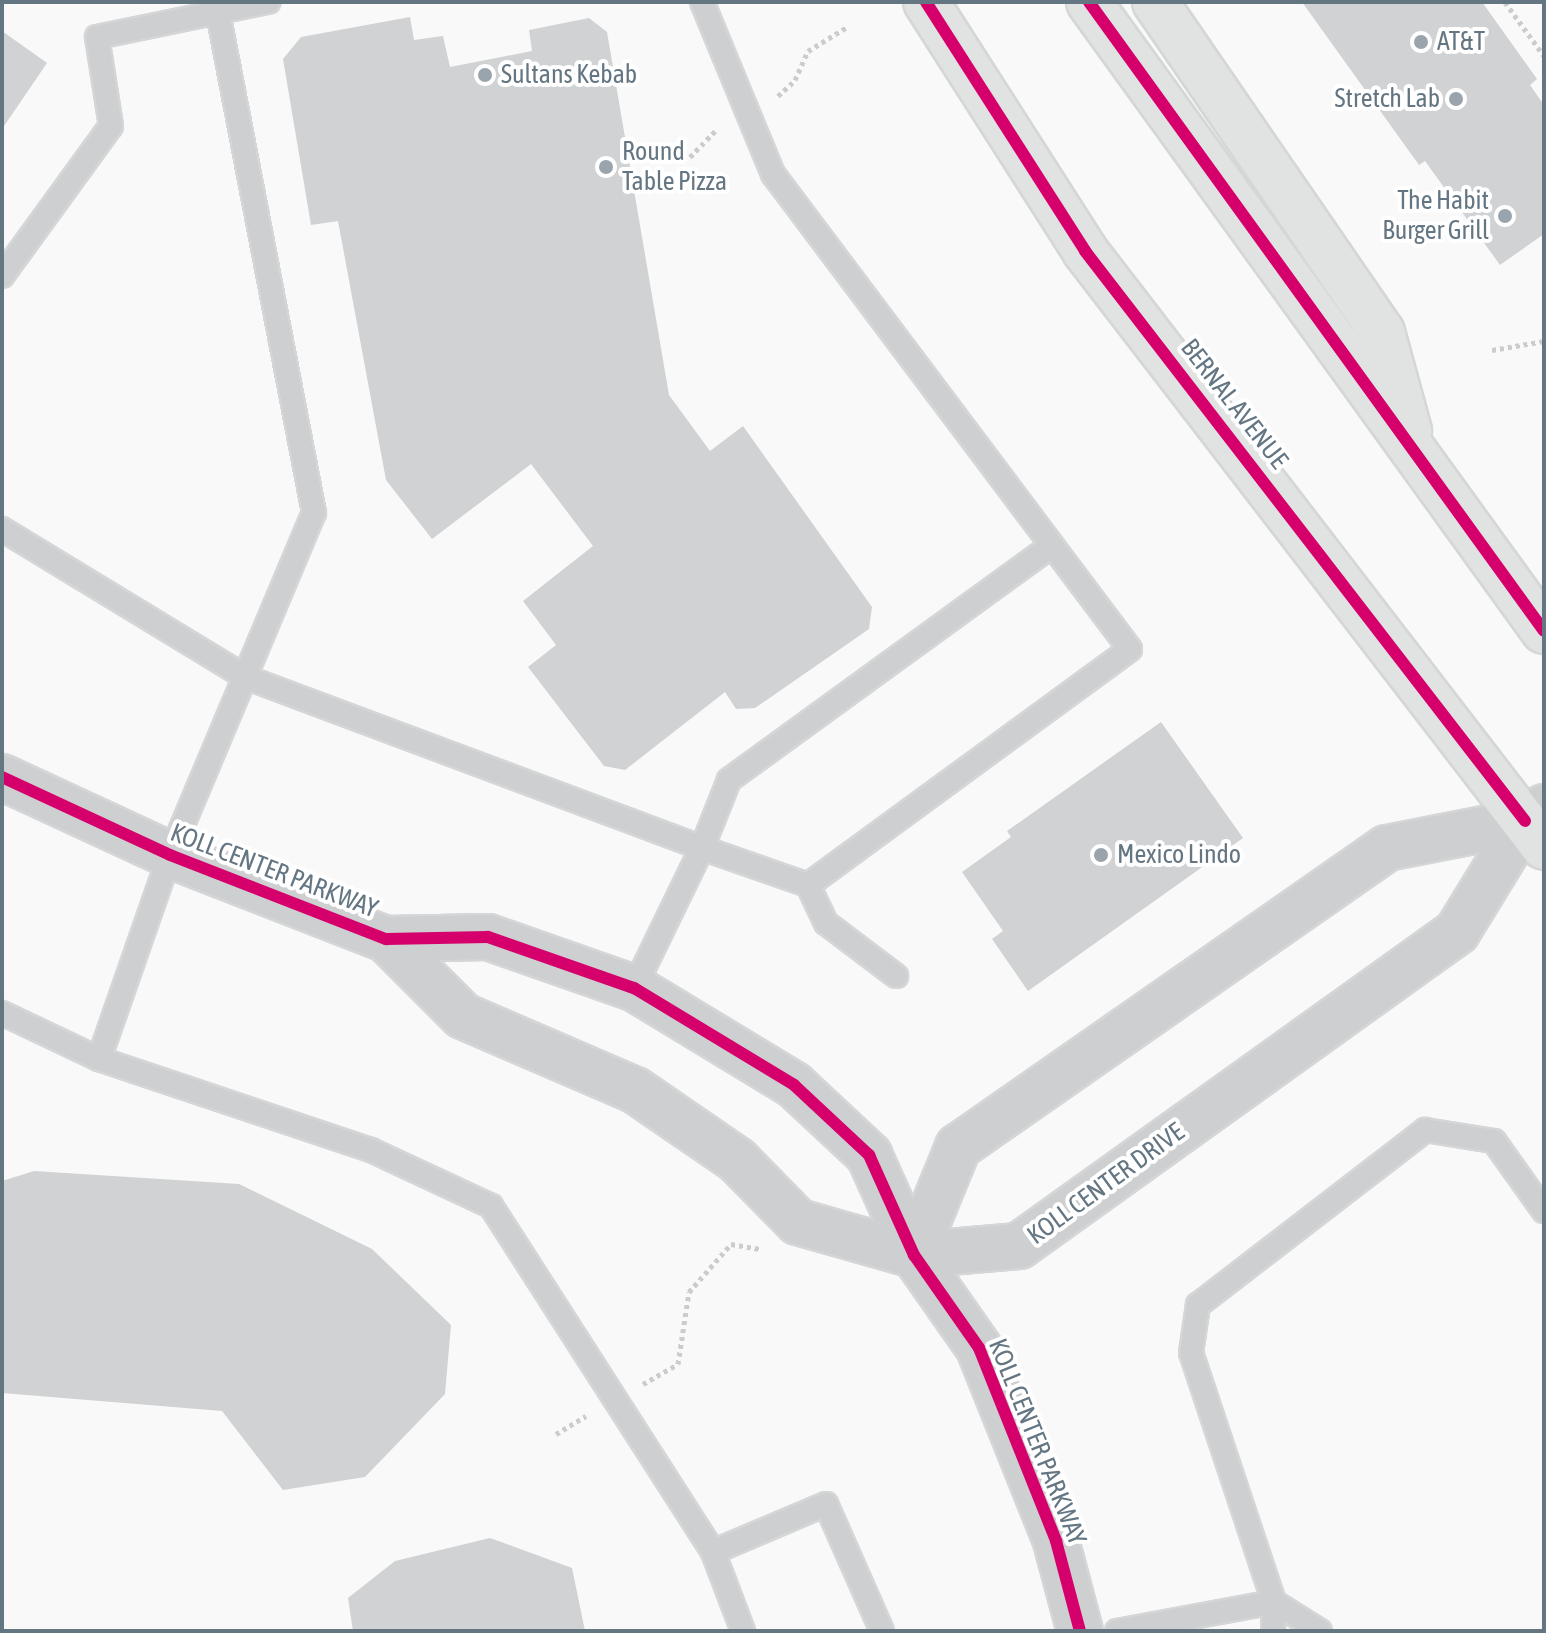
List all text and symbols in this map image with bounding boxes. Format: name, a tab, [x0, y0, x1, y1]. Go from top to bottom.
place label: AT&T	[1437, 26, 1485, 58]
marker: AT&T	[1412, 33, 1430, 51]
place label: Sultans Kebab	[501, 59, 637, 91]
marker: Sultans Kebab	[476, 66, 494, 84]
place label: Stretch Lab	[1335, 83, 1440, 115]
marker: Stretch Lab	[1447, 90, 1465, 108]
place label: Round Table Pizza	[622, 136, 727, 198]
marker: Round Table Pizza	[597, 158, 615, 176]
place label: The Habit Burger Grill	[1382, 185, 1489, 246]
marker: The Habit Burger Grill	[1496, 207, 1514, 225]
street label: BERNAL AVENUE	[1174, 333, 1294, 475]
street label: KOLL CENTER PARKWAY	[166, 817, 382, 925]
place label: Mexico Lindo	[1117, 839, 1241, 871]
marker: Mexico Lindo	[1092, 846, 1110, 864]
street label: KOLL CENTER DRIVE	[1022, 1117, 1190, 1251]
street label: KOLL CENTER PARKWAY	[981, 1334, 1093, 1550]

